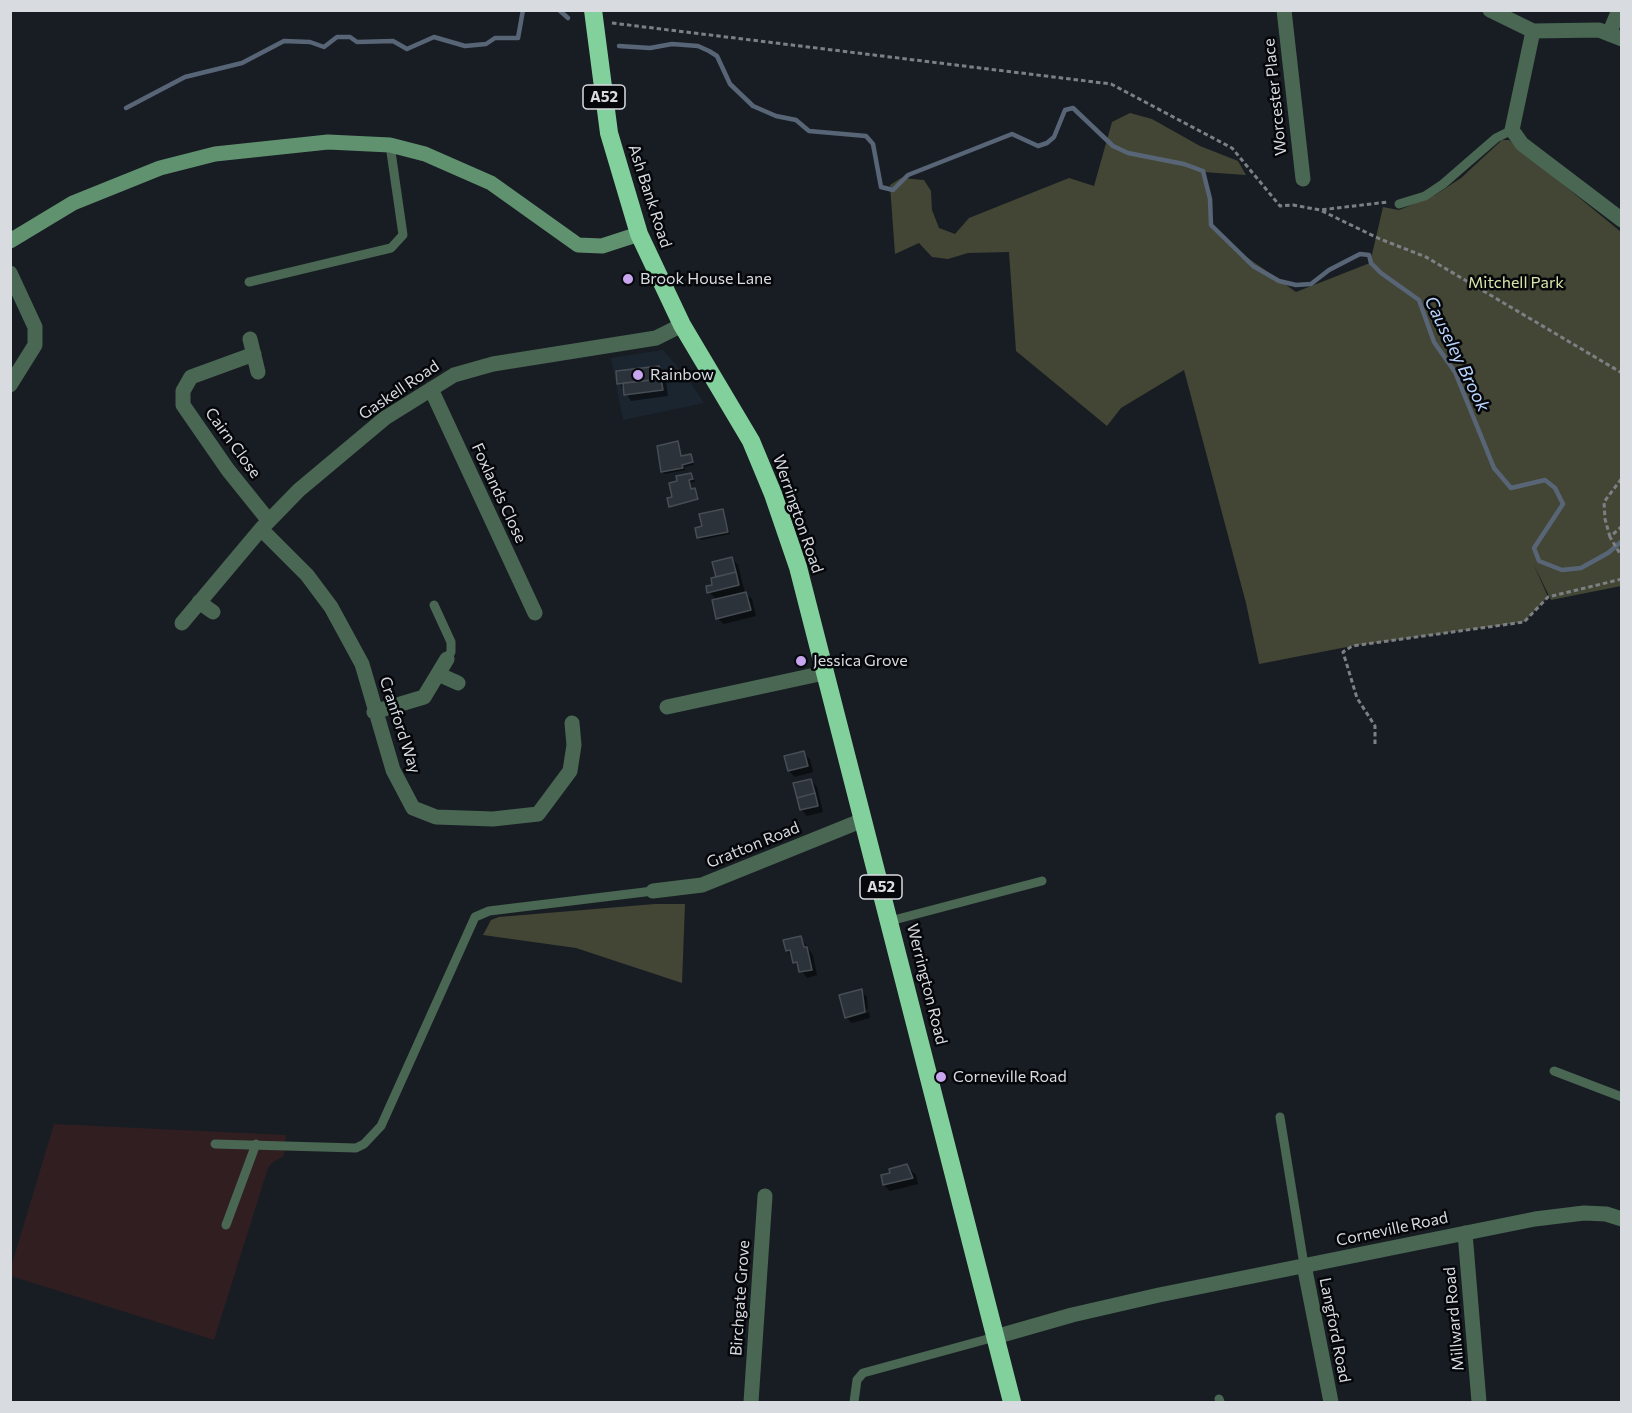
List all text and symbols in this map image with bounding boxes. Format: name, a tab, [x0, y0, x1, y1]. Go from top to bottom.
street label: Worcester Place	[1259, 38, 1291, 156]
road number: A52	[583, 85, 625, 109]
street label: Ash Bank Road	[624, 142, 676, 250]
place label: Brook House Lane	[640, 269, 772, 289]
marker: Brook House Lane	[621, 272, 635, 286]
park label: Mitchell Park	[1468, 273, 1564, 293]
water label: Causeley Brook	[1420, 293, 1494, 415]
street label: Gaskell Road	[355, 356, 443, 424]
place label: Rainbow	[650, 365, 714, 385]
marker: Rainbow	[631, 368, 645, 382]
street label: Cairn Close	[201, 404, 265, 482]
street label: Foxlands Close	[468, 440, 530, 546]
street label: Werrington Road	[769, 452, 827, 576]
place label: Jessica Grove	[813, 651, 908, 671]
marker: Jessica Grove	[794, 654, 808, 668]
street label: Cranford Way	[375, 674, 425, 776]
street label: Gratton Road	[704, 818, 802, 872]
road number: A52	[860, 875, 902, 899]
street label: Werrington Road	[903, 922, 951, 1046]
place label: Corneville Road	[953, 1067, 1067, 1087]
marker: Corneville Road	[934, 1070, 948, 1084]
street label: Corneville Road	[1334, 1208, 1450, 1250]
street label: Birchgate Grove	[726, 1239, 754, 1357]
street label: Millward Road	[1440, 1266, 1468, 1372]
street label: Langford Road	[1315, 1276, 1355, 1384]

